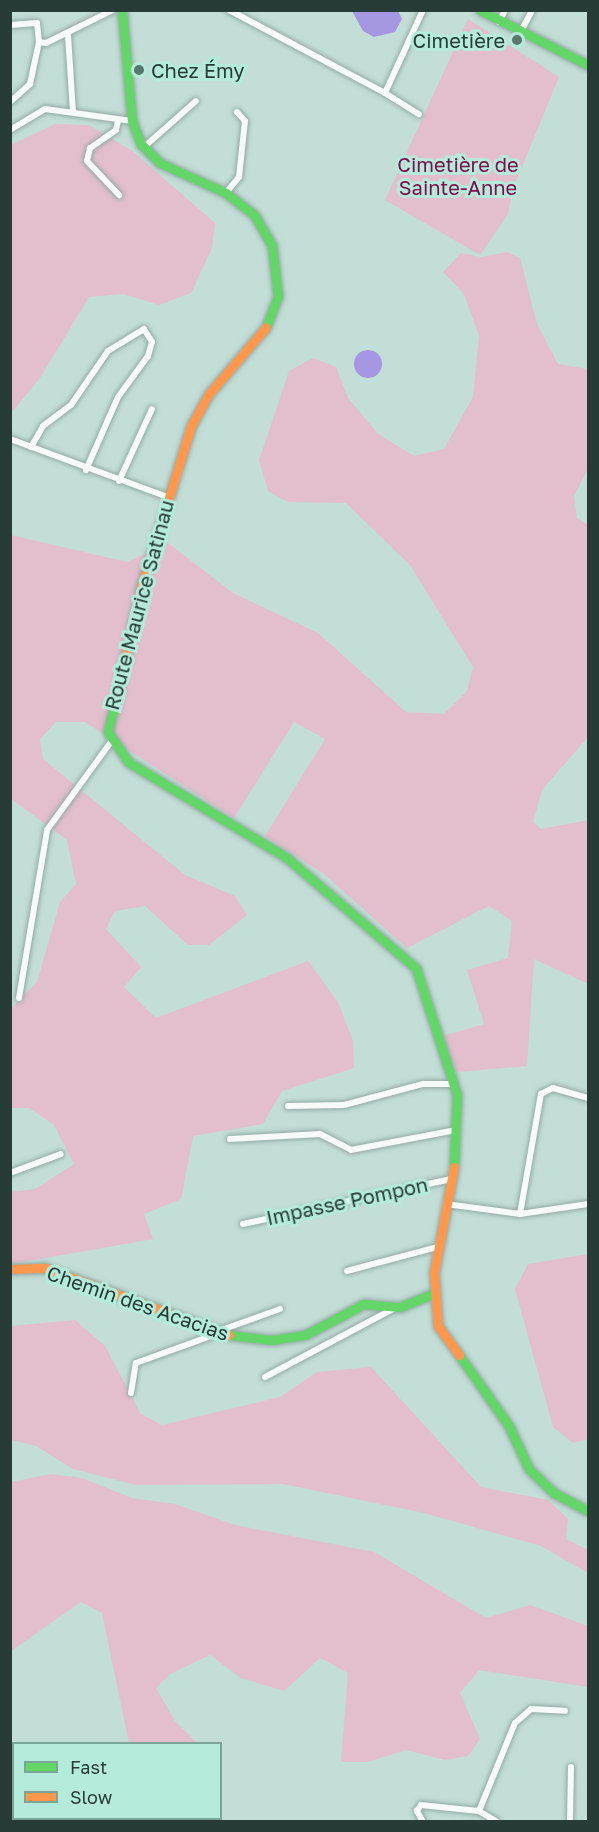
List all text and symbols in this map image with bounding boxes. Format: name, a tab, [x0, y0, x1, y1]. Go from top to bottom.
place label: Cimetière	[413, 28, 505, 52]
marker: Cimetière	[510, 33, 524, 47]
place label: Chez Émy	[151, 58, 244, 82]
marker: Chez Émy	[132, 63, 146, 77]
park label: Cimetière de Sainte-Anne	[397, 153, 519, 200]
street label: Route Maurice Satinau	[99, 497, 179, 713]
street label: Impasse Pompon	[264, 1172, 430, 1230]
street label: Chemin des Acacias	[44, 1261, 232, 1345]
legend	[12, 1742, 222, 1820]
text: Fast	[70, 1756, 107, 1778]
text: Slow	[70, 1786, 112, 1808]

